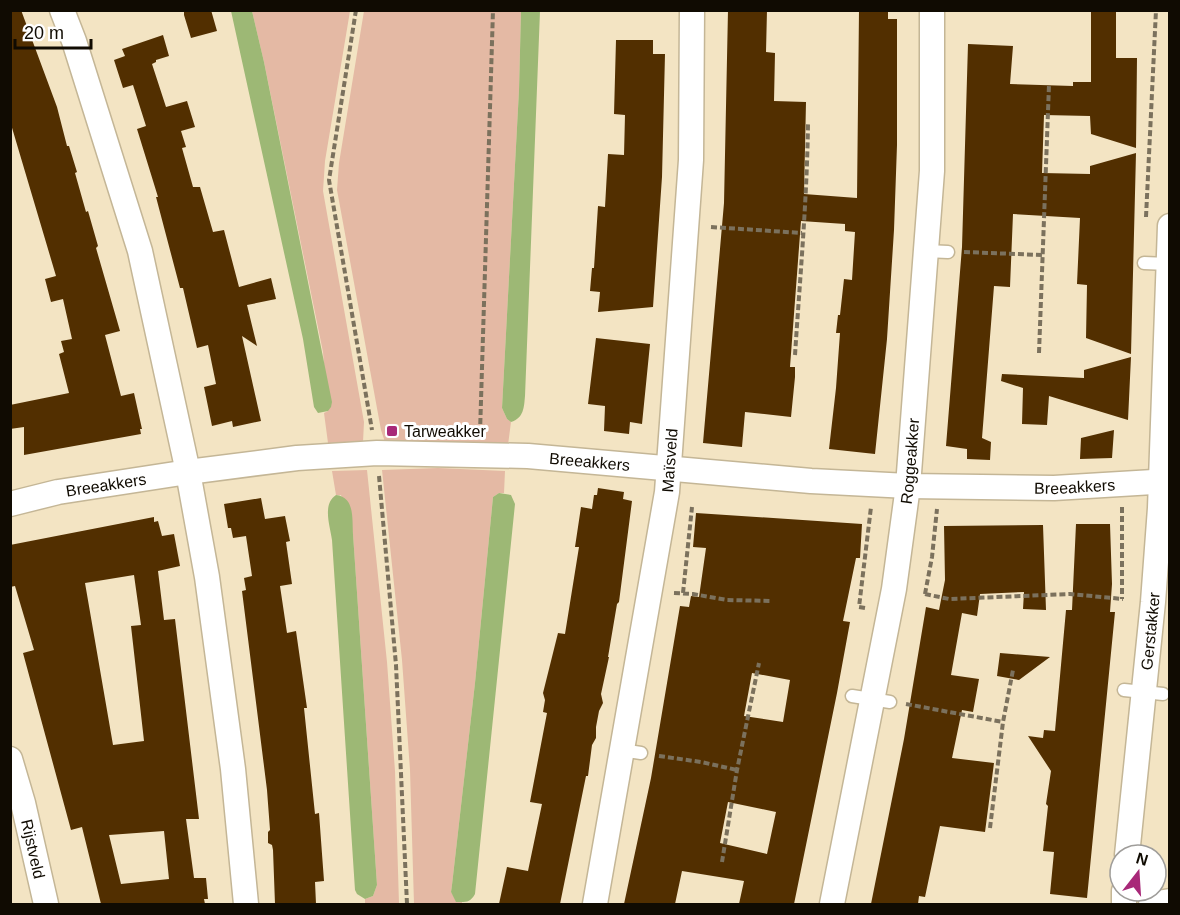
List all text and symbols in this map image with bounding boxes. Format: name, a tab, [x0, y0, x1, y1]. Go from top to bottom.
scale bar	[15, 12, 92, 50]
text: 20 m	[24, 23, 64, 43]
street label: Roggeakker	[897, 417, 922, 505]
place label: Tarweakker	[404, 423, 486, 440]
marker: Tarweakker	[385, 424, 399, 438]
street label: Maïsveld	[659, 428, 680, 493]
street label: Breeakkers	[549, 449, 631, 473]
street label: Breeakkers	[65, 470, 147, 499]
street label: Breeakkers	[1034, 476, 1116, 497]
street label: Gerstakker	[1138, 591, 1162, 671]
street label: Rijstveld	[18, 818, 48, 880]
north arrow	[1108, 843, 1168, 903]
text: N	[1134, 849, 1150, 869]

